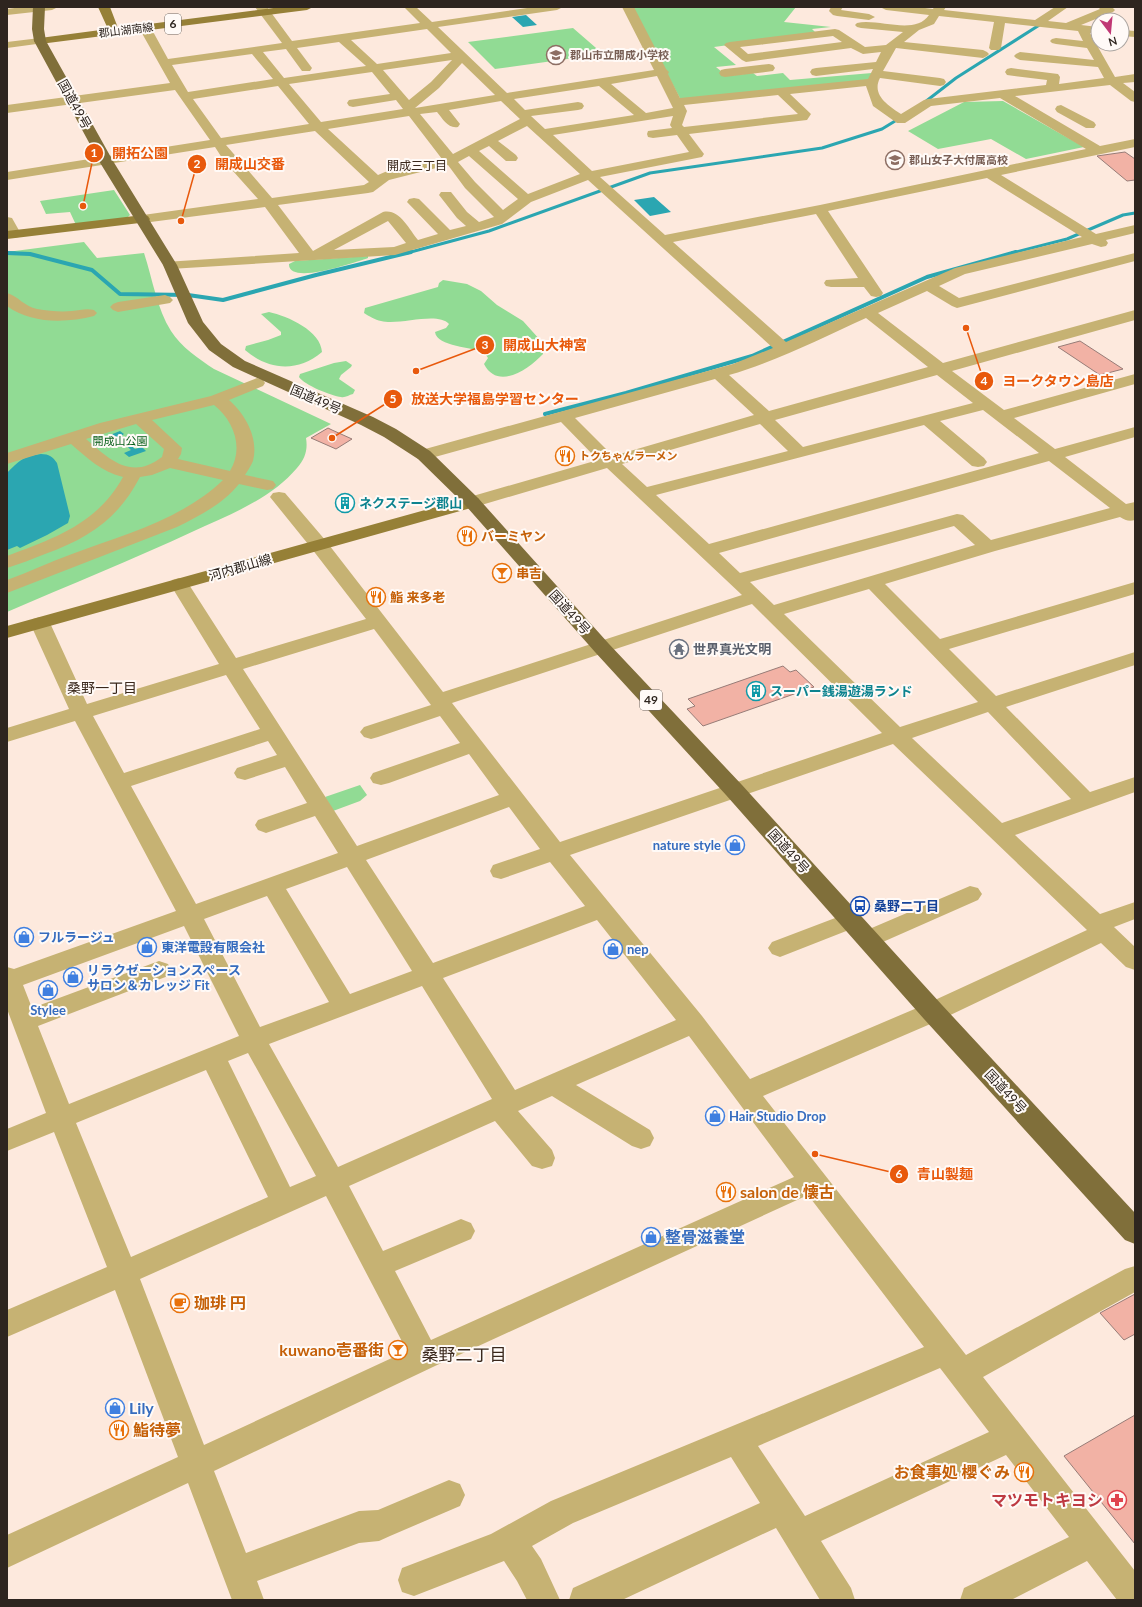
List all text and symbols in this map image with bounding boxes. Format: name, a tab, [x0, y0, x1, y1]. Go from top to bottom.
north arrow	[1090, 12, 1130, 52]
road number: 6	[165, 14, 181, 34]
street label: 郡山湖南線	[98, 20, 154, 39]
text: N	[1107, 35, 1119, 50]
school or university icon: 郡山市立開成小学校	[545, 44, 567, 66]
place label: 郡山市立開成小学校	[570, 48, 669, 61]
street label: 国道49号	[55, 76, 95, 132]
callout: 開拓公園	[84, 140, 176, 166]
text: 開拓公園	[112, 144, 168, 161]
text: 1	[91, 145, 98, 160]
school or university icon: 郡山女子大付属高校	[884, 149, 906, 171]
callout: 開成山交番	[187, 151, 293, 177]
place label: 郡山女子大付属高校	[909, 153, 1008, 166]
text: 開成山交番	[215, 155, 285, 172]
text: 2	[194, 156, 201, 171]
district label: 開成三丁目	[387, 158, 447, 173]
callout: 開成山大神宮	[475, 332, 595, 358]
text: 開成山大神宮	[503, 336, 587, 353]
text: 3	[482, 337, 489, 352]
callout: ヨークタウン島店	[974, 368, 1122, 394]
text: ヨークタウン島店	[1002, 372, 1114, 389]
text: 4	[981, 373, 988, 388]
street label: 国道49号	[288, 381, 344, 417]
callout: 放送大学福島学習センター	[383, 386, 587, 412]
text: 放送大学福島学習センター	[411, 390, 579, 407]
text: 5	[390, 391, 397, 406]
park label: 開成山公園	[93, 434, 148, 447]
restaurant icon: トクちゃんラーメン	[554, 445, 576, 467]
place label: トクちゃんラーメン	[579, 449, 678, 462]
building icon: ネクステージ郡山	[334, 492, 356, 514]
place label: ネクステージ郡山	[359, 495, 462, 511]
restaurant icon: バーミヤン	[456, 525, 478, 547]
place label: バーミヤン	[481, 528, 546, 544]
street label: 河内郡山線	[207, 550, 273, 584]
bar icon: 串吉	[491, 562, 513, 584]
place label: 串吉	[516, 565, 542, 581]
restaurant icon: 鮨 来多老	[365, 586, 387, 608]
street label: 国道49号	[546, 587, 594, 637]
place label: 鮨 来多老	[390, 589, 445, 605]
temple icon: 世界真光文明	[668, 638, 690, 660]
place label: 世界真光文明	[693, 641, 771, 657]
district label: 桑野一丁目	[67, 679, 137, 696]
building icon: スーパー銭湯遊湯ランド	[745, 680, 767, 702]
place label: スーパー銭湯遊湯ランド	[770, 683, 913, 699]
road number: 49	[640, 690, 662, 710]
street label: 国道49号	[765, 826, 813, 876]
shop icon: nature style	[724, 834, 746, 856]
place label: nature style	[653, 837, 721, 853]
bus stop icon: 桑野二丁目	[849, 895, 871, 917]
place label: 桑野二丁目	[874, 898, 939, 914]
shop icon: フルラージュ	[13, 926, 35, 948]
place label: フルラージュ	[38, 929, 115, 945]
shop icon: 東洋電設有限会社	[136, 936, 158, 958]
shop icon: nep	[602, 938, 624, 960]
place label: 東洋電設有限会社	[161, 939, 265, 955]
place label: nep	[627, 941, 649, 957]
place label: リラクゼーションスペース サロン＆カレッジ Fit	[87, 962, 241, 993]
shop icon: リラクゼーションスペース サロン＆カレッジ Fit	[62, 966, 84, 988]
shop icon: Stylee	[37, 979, 59, 1001]
place label: Stylee	[30, 1002, 66, 1018]
street label: 国道49号	[982, 1066, 1030, 1116]
shop icon: Hair Studio Drop	[704, 1105, 726, 1127]
place label: Hair Studio Drop	[729, 1108, 826, 1124]
callout: 青山製麺	[889, 1161, 981, 1187]
text: 青山製麺	[917, 1165, 973, 1182]
text: 6	[896, 1166, 903, 1181]
restaurant icon: salon de 懐古	[715, 1181, 737, 1203]
place label: salon de 懐古	[740, 1182, 835, 1201]
shop icon: 整骨滋養堂	[640, 1226, 662, 1248]
place label: 整骨滋養堂	[665, 1227, 745, 1246]
cafe icon: 珈琲 円	[169, 1292, 191, 1314]
place label: 珈琲 円	[194, 1293, 246, 1312]
bar icon: kuwano壱番街	[387, 1339, 409, 1361]
place label: kuwano壱番街	[279, 1340, 384, 1359]
district label: 桑野二丁目	[422, 1344, 507, 1365]
shop icon: Lily	[104, 1397, 126, 1419]
place label: Lily	[129, 1398, 154, 1417]
restaurant icon: 鮨待夢	[108, 1419, 130, 1441]
place label: 鮨待夢	[133, 1420, 181, 1439]
restaurant icon: お食事処 櫻ぐみ	[1013, 1461, 1035, 1483]
place label: お食事処 櫻ぐみ	[894, 1462, 1010, 1481]
pharmacy icon: マツモトキヨシ	[1106, 1489, 1128, 1511]
place label: マツモトキヨシ	[991, 1490, 1103, 1509]

